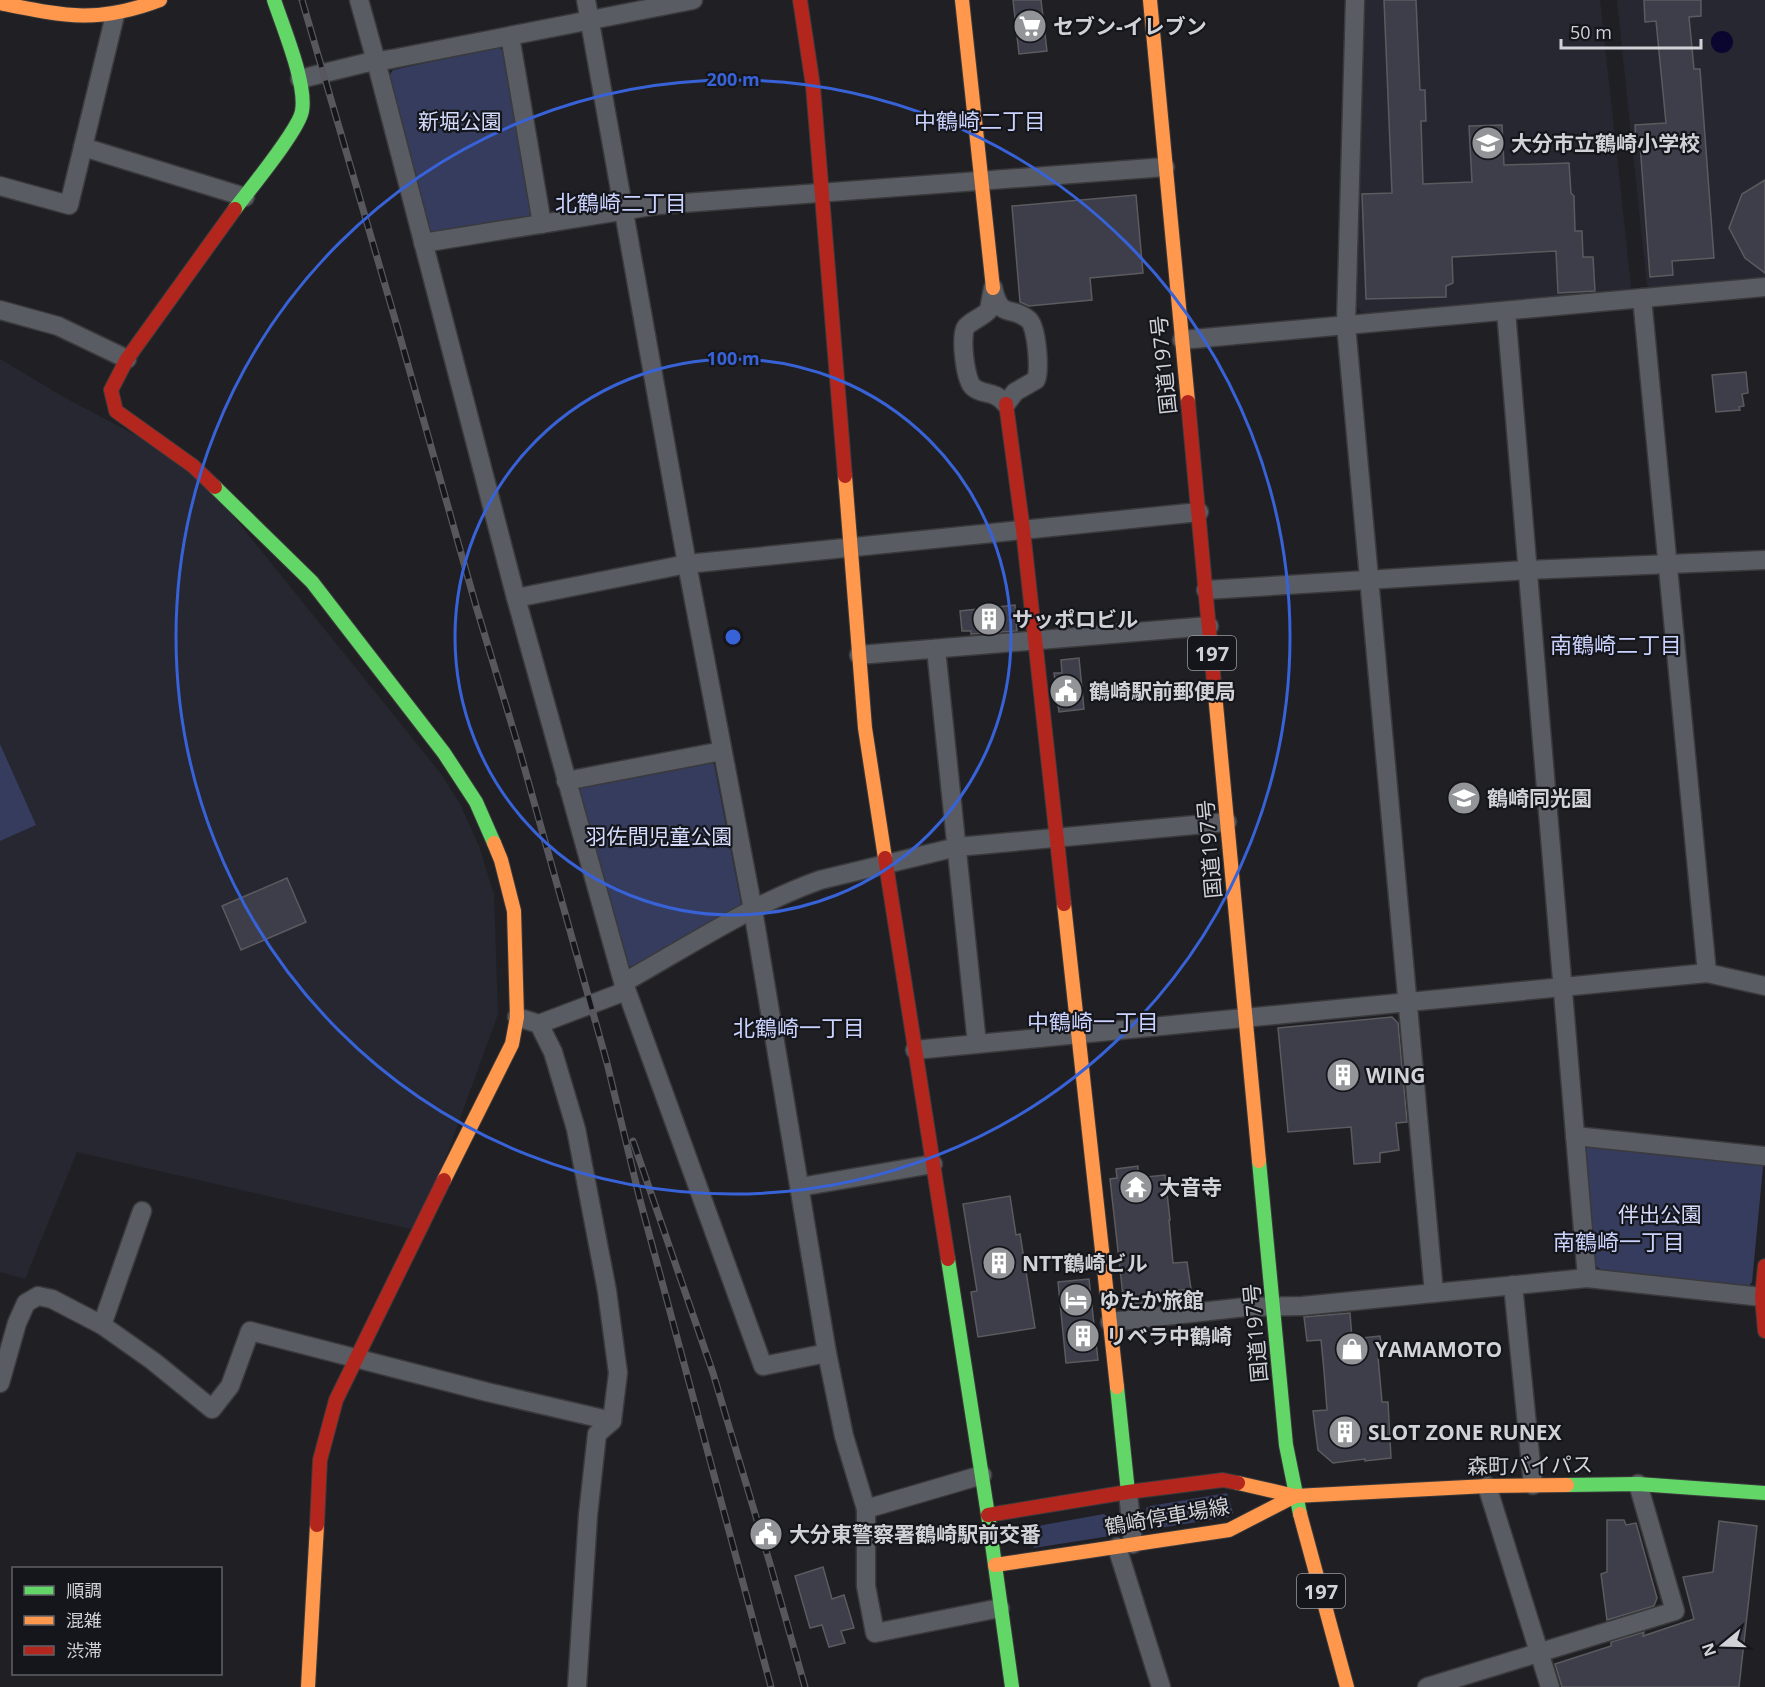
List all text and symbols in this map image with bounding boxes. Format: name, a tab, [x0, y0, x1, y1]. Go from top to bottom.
supermarket icon: セブン-イレブン	[1012, 8, 1048, 44]
place label: セブン-イレブン	[1053, 12, 1207, 40]
scale bar	[1561, 12, 1700, 50]
text: 50 m	[1570, 20, 1612, 44]
text: 200 m	[706, 67, 760, 91]
district label: 中鶴崎二丁目	[914, 105, 1046, 135]
park label: 新堀公園	[418, 107, 502, 135]
school or university icon: 大分市立鶴崎小学校	[1470, 125, 1506, 161]
place label: 大分市立鶴崎小学校	[1511, 129, 1700, 157]
district label: 北鶴崎二丁目	[555, 187, 687, 217]
street label: 国道197号	[1144, 314, 1182, 416]
text: 100 m	[706, 346, 760, 370]
building icon: サッポロビル	[971, 601, 1007, 637]
place label: サッポロビル	[1012, 605, 1138, 633]
centre of rings	[723, 627, 743, 647]
district label: 南鶴崎二丁目	[1550, 629, 1682, 659]
road number: 197	[1188, 636, 1236, 670]
public building icon: 鶴崎駅前郵便局	[1048, 673, 1084, 709]
place label: 鶴崎駅前郵便局	[1089, 677, 1236, 705]
school or university icon: 鶴崎同光園	[1446, 780, 1482, 816]
place label: 鶴崎同光園	[1487, 784, 1592, 812]
street label: 国道197号	[1191, 798, 1227, 900]
park label: 羽佐間児童公園	[586, 822, 733, 850]
district label: 中鶴崎一丁目	[1027, 1006, 1159, 1036]
district label: 北鶴崎一丁目	[733, 1012, 865, 1042]
building icon: WING	[1325, 1057, 1361, 1093]
place label: WING	[1366, 1061, 1426, 1089]
temple icon: 大音寺	[1118, 1169, 1154, 1205]
place label: 大音寺	[1159, 1173, 1222, 1201]
park label: 伴出公園	[1618, 1200, 1702, 1228]
district label: 南鶴崎一丁目	[1553, 1226, 1685, 1256]
building icon: NTT鶴崎ビル	[981, 1245, 1017, 1281]
place label: NTT鶴崎ビル	[1022, 1249, 1147, 1277]
hotel icon: ゆたか旅館	[1058, 1282, 1094, 1318]
street label: 国道197号	[1237, 1282, 1273, 1384]
place label: ゆたか旅館	[1099, 1286, 1204, 1314]
building icon: リベラ中鶴崎	[1065, 1318, 1101, 1354]
place label: リベラ中鶴崎	[1106, 1322, 1232, 1350]
shop icon: YAMAMOTO	[1334, 1331, 1370, 1367]
place label: YAMAMOTO	[1375, 1335, 1502, 1363]
building icon: SLOT ZONE RUNEX	[1327, 1414, 1363, 1450]
place label: SLOT ZONE RUNEX	[1368, 1418, 1562, 1446]
street label: 森町バイパス	[1467, 1450, 1593, 1480]
street label: 鶴崎停車場線	[1103, 1491, 1231, 1541]
public building icon: 大分東警察署鶴崎駅前交番	[748, 1516, 784, 1552]
place label: 大分東警察署鶴崎駅前交番	[789, 1520, 1041, 1548]
legend	[12, 1567, 222, 1675]
road number: 197	[1297, 1574, 1345, 1608]
text: 順調	[66, 1578, 102, 1602]
text: 混雑	[66, 1608, 102, 1632]
north arrow	[1693, 1615, 1753, 1675]
text: 渋滞	[66, 1638, 102, 1662]
text: N	[1696, 1640, 1721, 1660]

